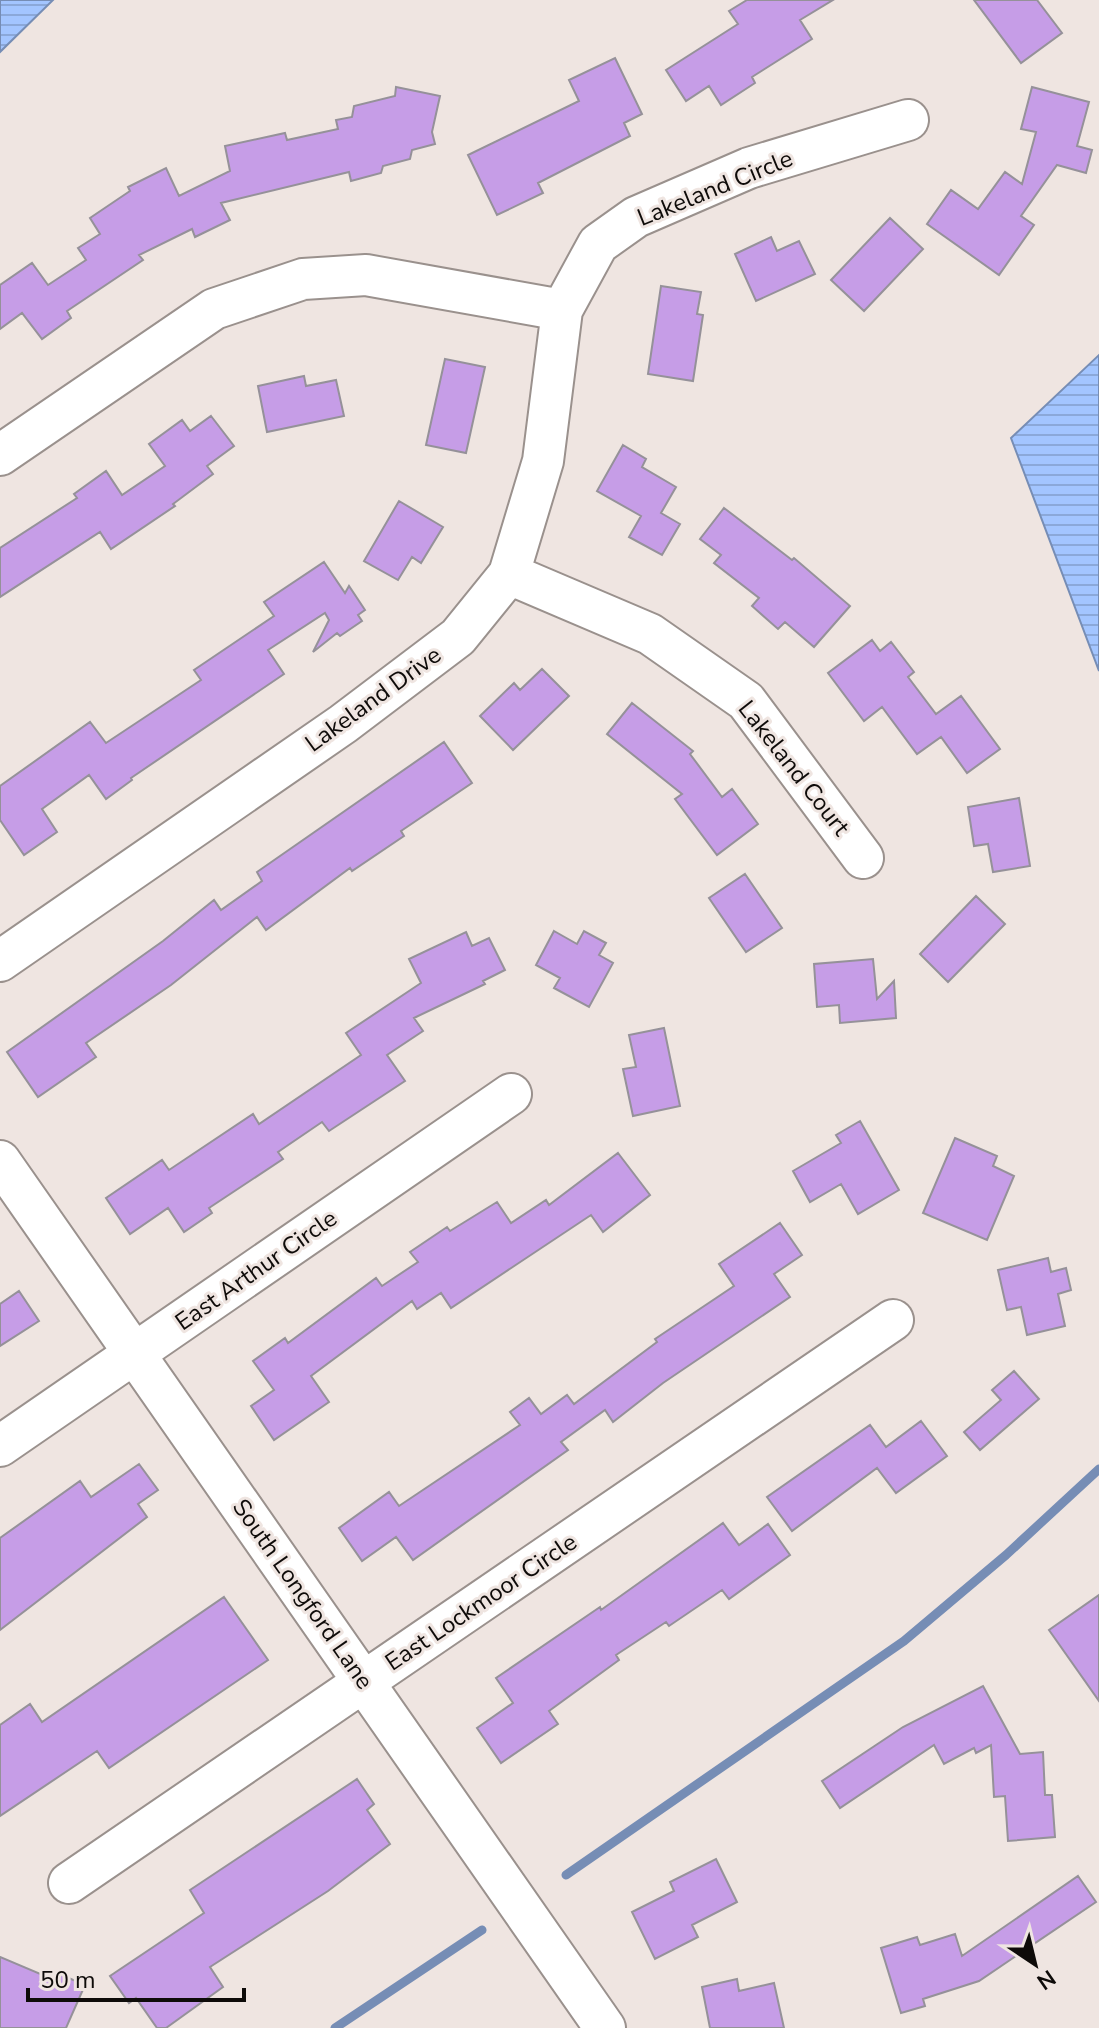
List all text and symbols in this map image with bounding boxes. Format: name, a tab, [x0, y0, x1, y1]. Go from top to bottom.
street label: Lakeland Circle	[633, 142, 797, 234]
street label: Lakeland Drive	[299, 639, 447, 759]
street label: Lakeland Court	[731, 694, 857, 843]
street label: East Arthur Circle	[169, 1202, 343, 1338]
street label: South Longford Lane	[225, 1492, 381, 1696]
street label: East Lockmoor Circle	[379, 1526, 583, 1678]
north arrow	[995, 1924, 1075, 2004]
scale bar	[28, 1952, 244, 2002]
text: N	[1031, 1963, 1061, 1997]
text: 50 m	[40, 1964, 96, 1996]

